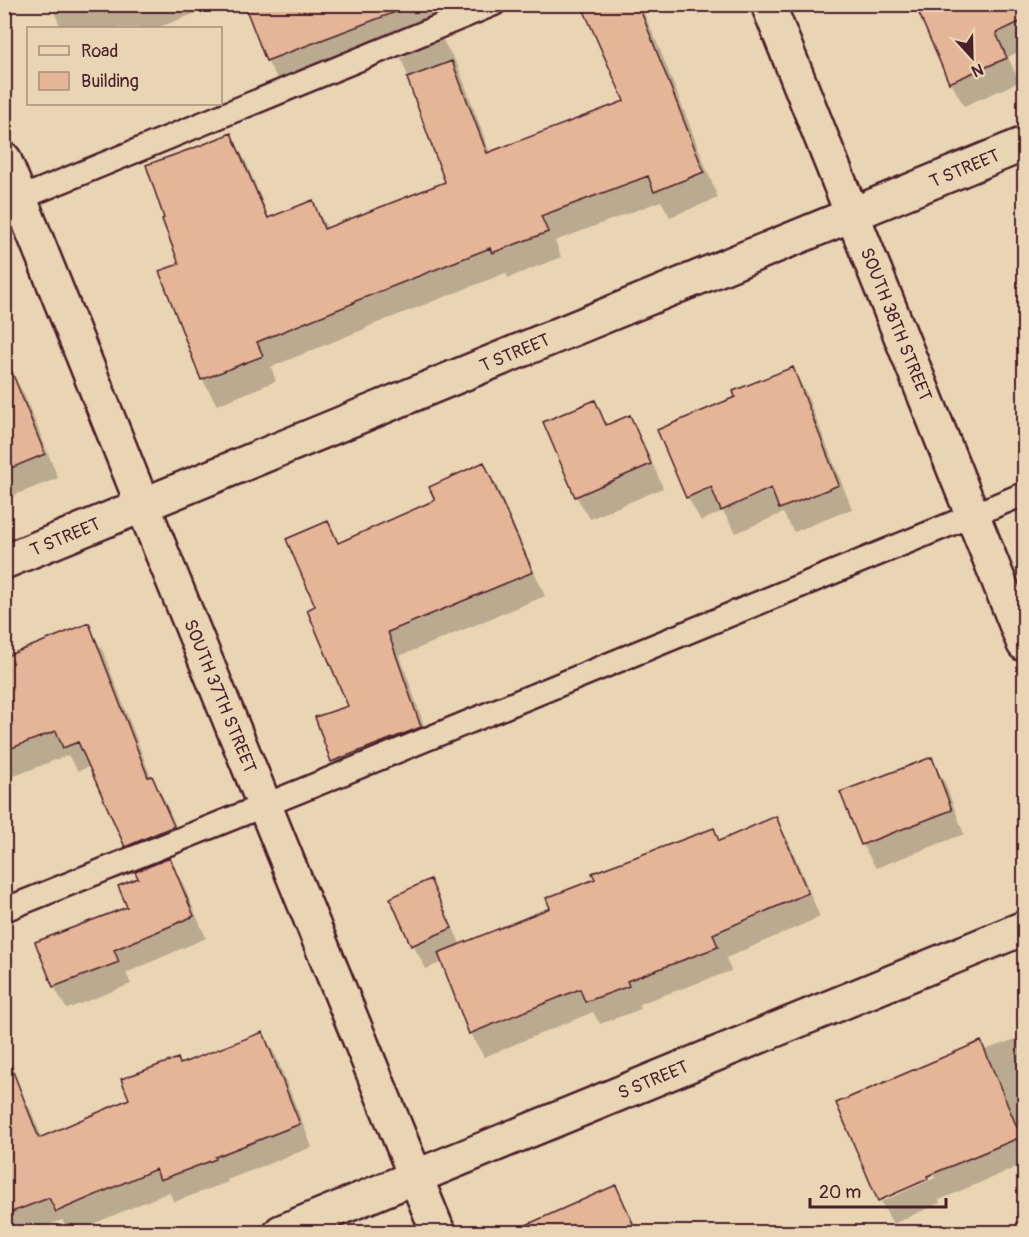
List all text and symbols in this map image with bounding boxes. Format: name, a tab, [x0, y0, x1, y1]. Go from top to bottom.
legend	[27, 27, 222, 105]
north arrow	[942, 27, 1002, 87]
text: Road	[81, 40, 118, 63]
text: N	[968, 59, 986, 81]
text: Building	[81, 70, 139, 93]
street label: T STREET	[926, 144, 1003, 193]
street label: SOUTH 38TH STREET	[855, 244, 937, 405]
street label: T STREET	[477, 329, 553, 378]
street label: T STREET	[27, 513, 104, 562]
street label: SOUTH 37TH STREET	[178, 616, 261, 776]
street label: S STREET	[615, 1056, 692, 1105]
scale bar	[810, 1171, 946, 1209]
text: 20 m	[819, 1181, 861, 1204]

